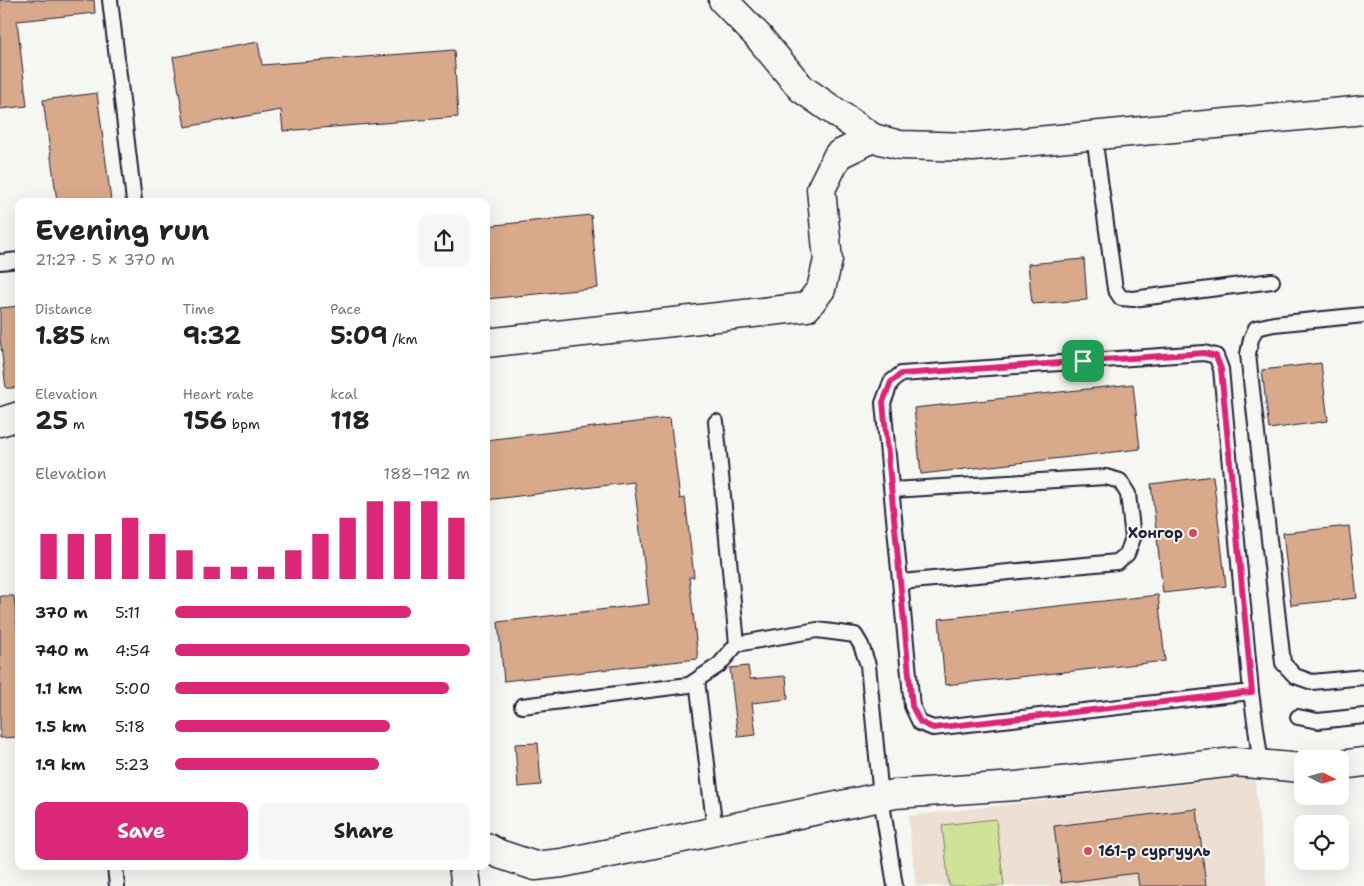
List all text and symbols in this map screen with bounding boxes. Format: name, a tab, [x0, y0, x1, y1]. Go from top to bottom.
text: Evening run	[35, 211, 210, 249]
button: share	[418, 215, 470, 267]
text: 21:27 · 5 × 370 m	[35, 249, 175, 270]
text: Distance	[35, 300, 92, 318]
text: Time	[183, 300, 215, 318]
text: Pace	[330, 300, 361, 318]
text: 1.85	[35, 318, 85, 352]
text: 9:32	[183, 318, 241, 352]
text: 5:09	[330, 318, 388, 352]
text: km	[85, 330, 110, 348]
text: /km	[388, 330, 417, 348]
pin	[1062, 340, 1104, 382]
icon: arrive	[1069, 347, 1097, 375]
text: Elevation	[35, 385, 98, 403]
text: Heart rate	[183, 385, 254, 403]
text: kcal	[330, 385, 358, 403]
text: 25	[35, 403, 68, 437]
text: 156	[183, 403, 227, 437]
text: 118	[330, 403, 370, 437]
text: m	[68, 415, 85, 433]
text: bpm	[227, 415, 260, 433]
text: Elevation	[35, 463, 107, 484]
text: 188–192 m	[383, 463, 470, 484]
place label: Хонгор	[1128, 523, 1183, 543]
marker: Хонгор	[1187, 527, 1199, 539]
text: 370 m	[35, 602, 88, 623]
text: 5:11	[115, 602, 140, 623]
text: 740 m	[35, 640, 88, 661]
text: 4:54	[115, 640, 150, 661]
text: 1.1 km	[35, 678, 82, 699]
text: 5:00	[115, 678, 150, 699]
text: 1.5 km	[35, 716, 87, 737]
text: 5:18	[115, 716, 145, 737]
north arrow	[1294, 750, 1349, 805]
map controls	[1294, 750, 1349, 870]
text: 1.9 km	[35, 754, 86, 775]
text: 5:23	[115, 754, 149, 775]
button: Save	[35, 802, 248, 860]
button: Share	[258, 802, 470, 860]
button: locate	[1294, 815, 1349, 870]
place label: 161-р сургууль	[1098, 841, 1211, 861]
marker: 161-р сургууль	[1082, 845, 1094, 857]

